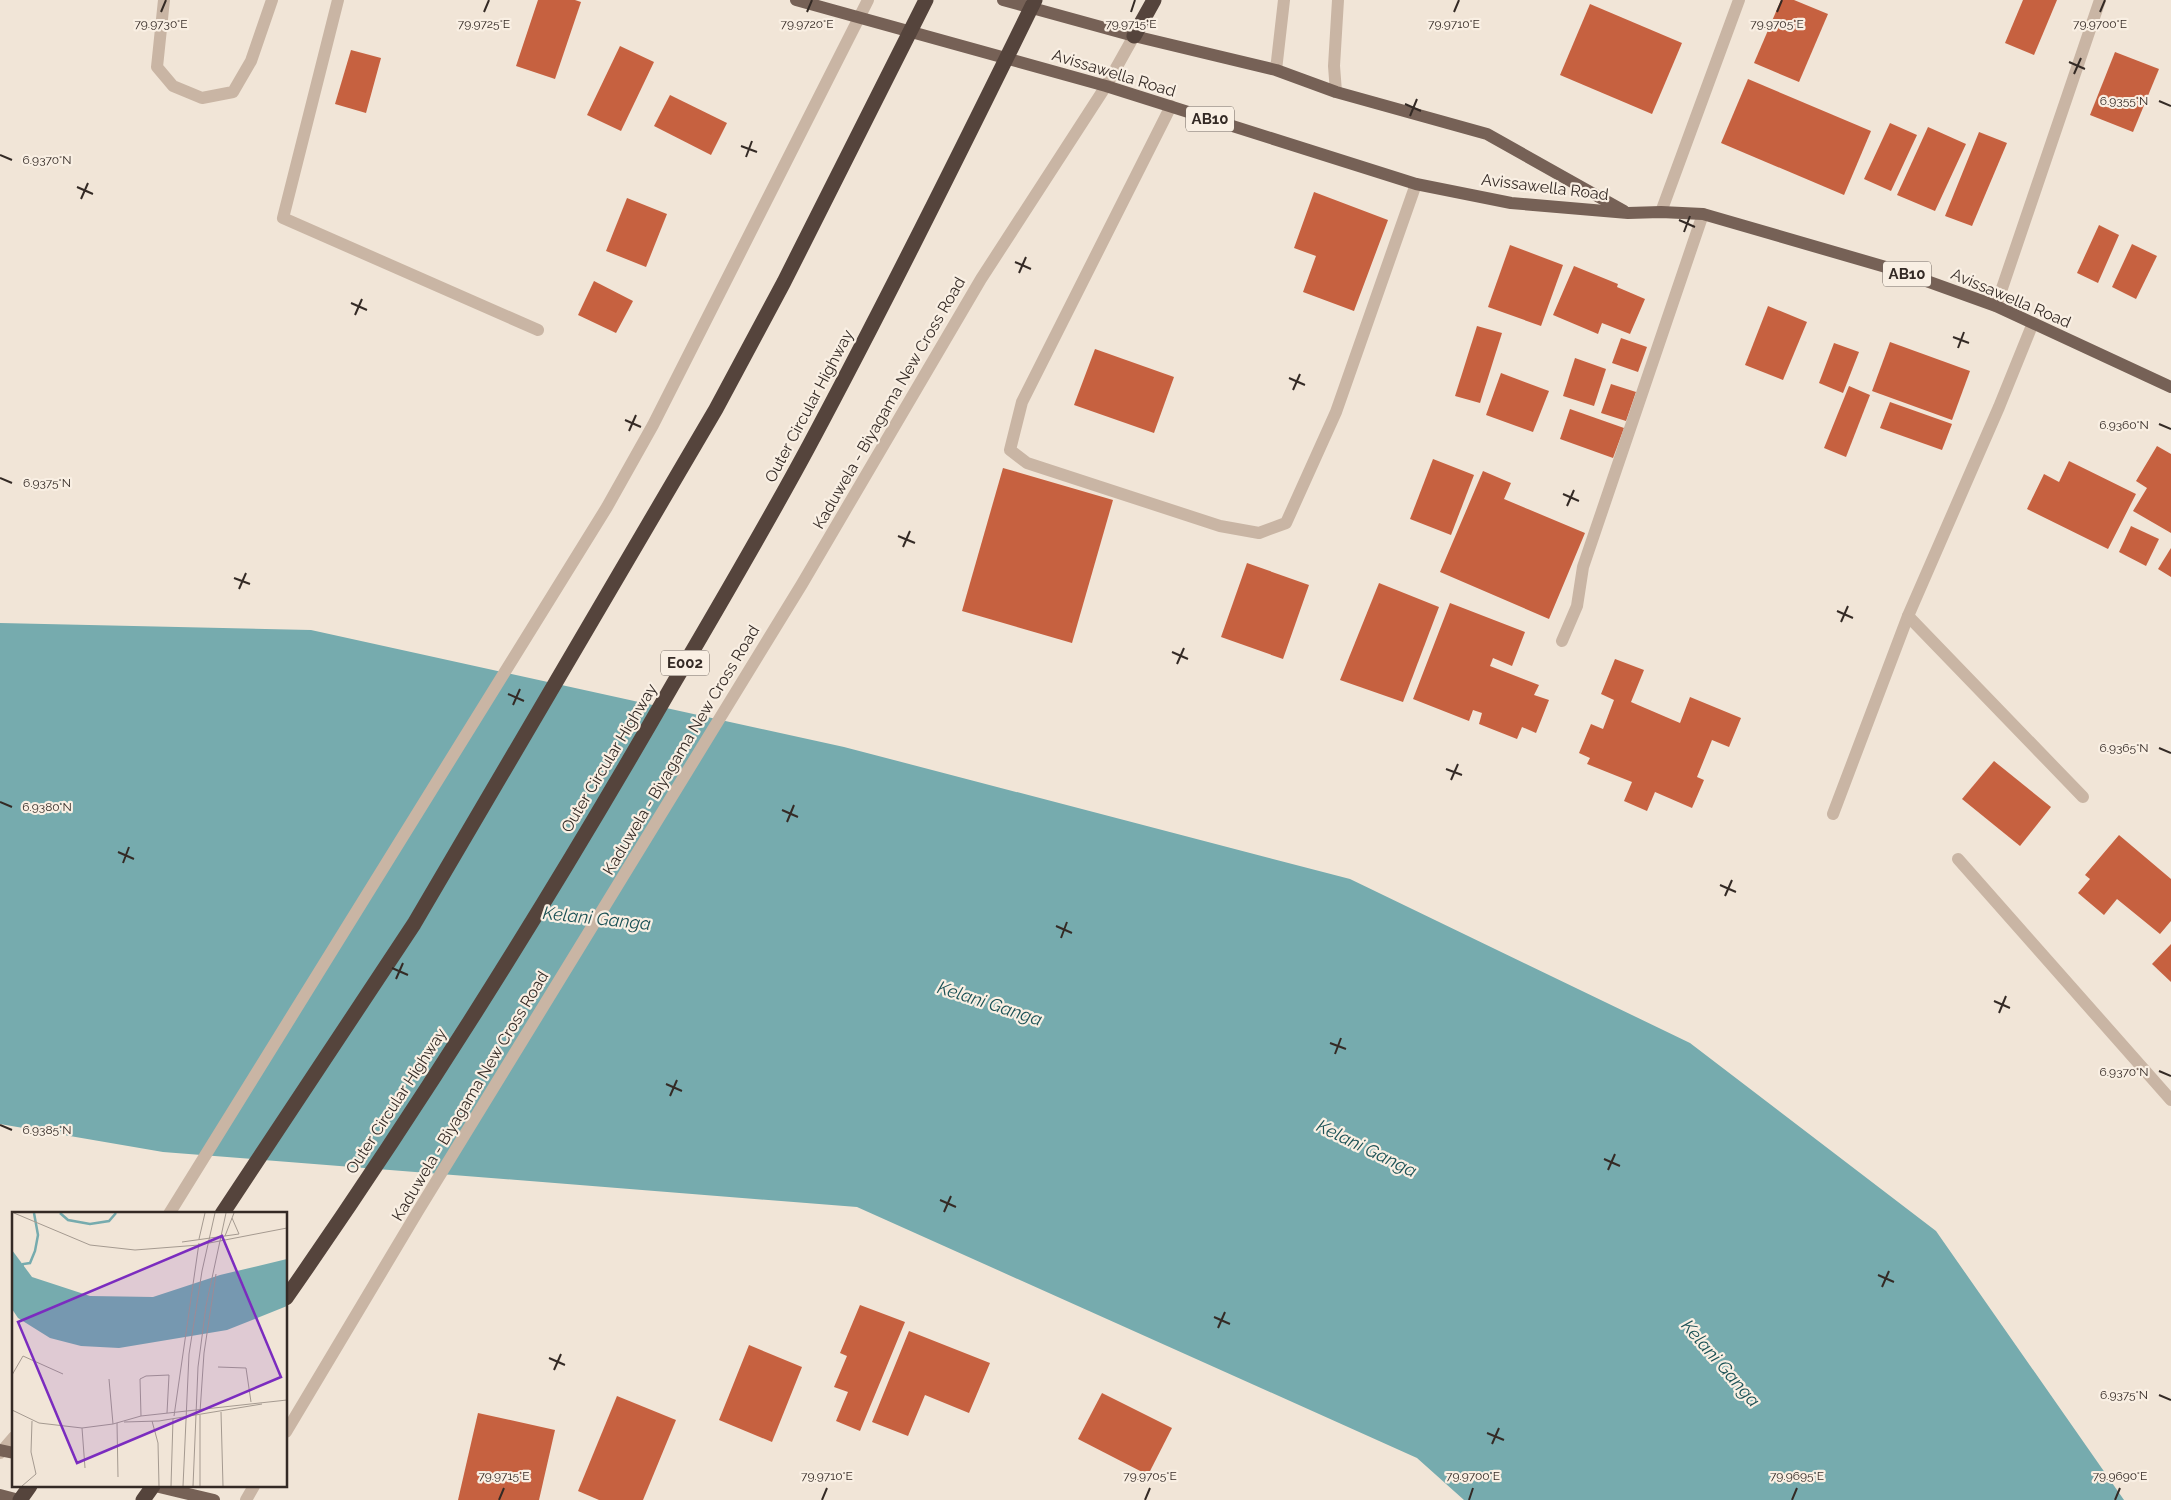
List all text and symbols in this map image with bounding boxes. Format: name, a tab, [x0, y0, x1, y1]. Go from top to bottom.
text: 79.9730°E	[134, 17, 188, 31]
text: 79.9725°E	[458, 17, 510, 31]
text: 79.9720°E	[781, 17, 833, 31]
text: 79.9715°E	[1105, 17, 1157, 31]
text: 79.9710°E	[1428, 17, 1480, 31]
text: 79.9705°E	[1750, 17, 1804, 31]
text: 79.9700°E	[2073, 17, 2127, 31]
street label: Avissawella Road	[1050, 45, 1178, 101]
text: 6.9355°N	[2100, 94, 2148, 108]
road number: AB10	[1186, 106, 1234, 132]
text: 6.9370°N	[23, 153, 71, 167]
street label: Avissawella Road	[1480, 170, 1610, 204]
road number: AB10	[1883, 262, 1931, 286]
street label: Avissawella Road	[1948, 264, 2074, 332]
street label: Kaduwela - Biyagama New Cross Road	[809, 274, 969, 532]
street label: Outer Circular Highway	[761, 326, 857, 486]
text: 6.9360°N	[2099, 418, 2149, 432]
text: 6.9375°N	[23, 476, 71, 490]
street label: Kaduwela - Biyagama New Cross Road	[599, 622, 763, 878]
road number: E002	[661, 650, 709, 676]
street label: Outer Circular Highway	[557, 680, 661, 836]
text: 6.9365°N	[2099, 741, 2149, 755]
text: 6.9380°N	[22, 800, 72, 814]
water label: Kelani Ganga	[542, 902, 652, 934]
street label: Kaduwela - Biyagama New Cross Road	[388, 968, 552, 1224]
water label: Kelani Ganga	[935, 976, 1045, 1030]
street label: Outer Circular Highway	[342, 1024, 450, 1178]
text: 6.9370°N	[2100, 1065, 2148, 1079]
water label: Kelani Ganga	[1314, 1115, 1421, 1181]
text: 6.9385°N	[22, 1123, 72, 1137]
inset map	[12, 1212, 288, 1488]
water label: Kelani Ganga	[1677, 1315, 1765, 1411]
text: 6.9375°N	[2100, 1388, 2148, 1402]
text: 79.9715°E	[478, 1469, 530, 1483]
text: 79.9710°E	[801, 1469, 853, 1483]
text: 79.9705°E	[1123, 1469, 1177, 1483]
text: 79.9700°E	[1446, 1469, 1500, 1483]
text: 79.9695°E	[1770, 1469, 1824, 1483]
text: 79.9690°E	[2093, 1469, 2147, 1483]

